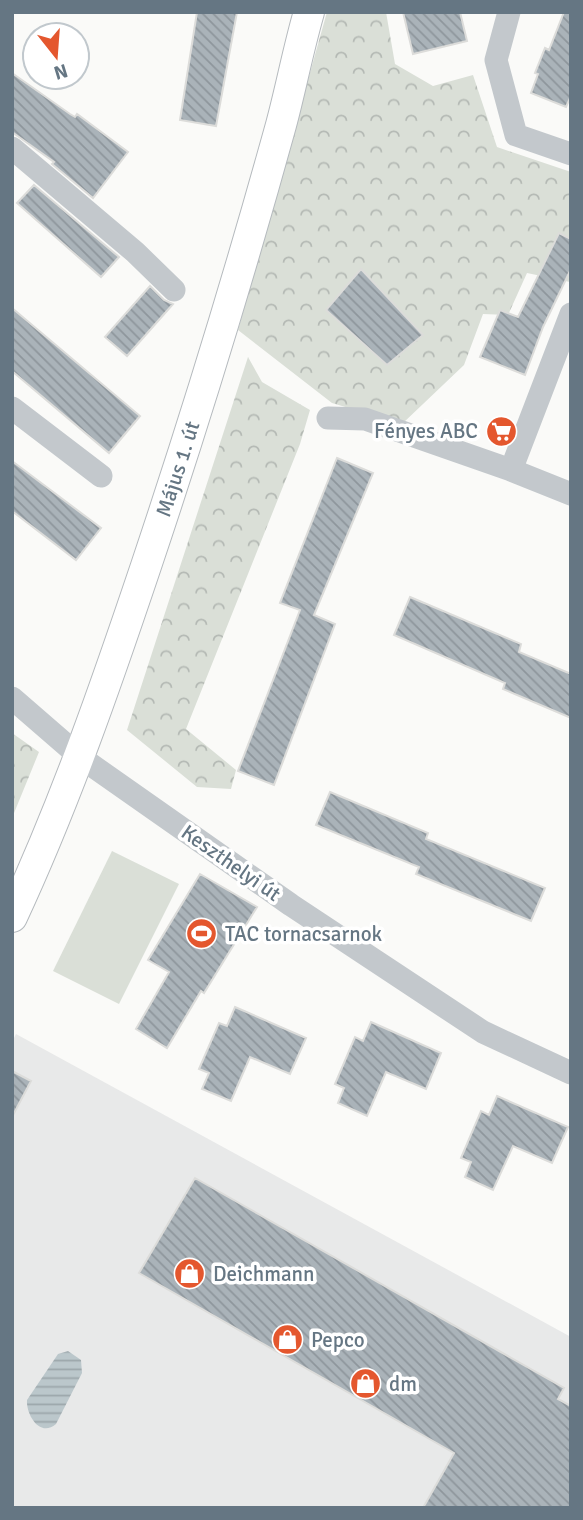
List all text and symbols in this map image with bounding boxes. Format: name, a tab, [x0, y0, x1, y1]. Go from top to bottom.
north arrow	[21, 21, 91, 91]
text: N	[51, 58, 71, 85]
supermarket icon: Fényes ABC	[484, 414, 518, 448]
street label: Május 1. út	[150, 418, 205, 520]
place label: Fényes ABC	[374, 418, 478, 444]
street label: Keszthelyi út	[176, 819, 286, 907]
sports icon: TAC tornacsarnok	[185, 917, 219, 951]
place label: TAC tornacsarnok	[225, 921, 383, 947]
shop icon: Deichmann	[173, 1257, 207, 1291]
place label: Deichmann	[213, 1261, 314, 1287]
shop icon: Pepco	[271, 1323, 305, 1357]
place label: Pepco	[311, 1327, 365, 1353]
shop icon: dm	[349, 1367, 383, 1401]
place label: dm	[389, 1371, 417, 1397]

